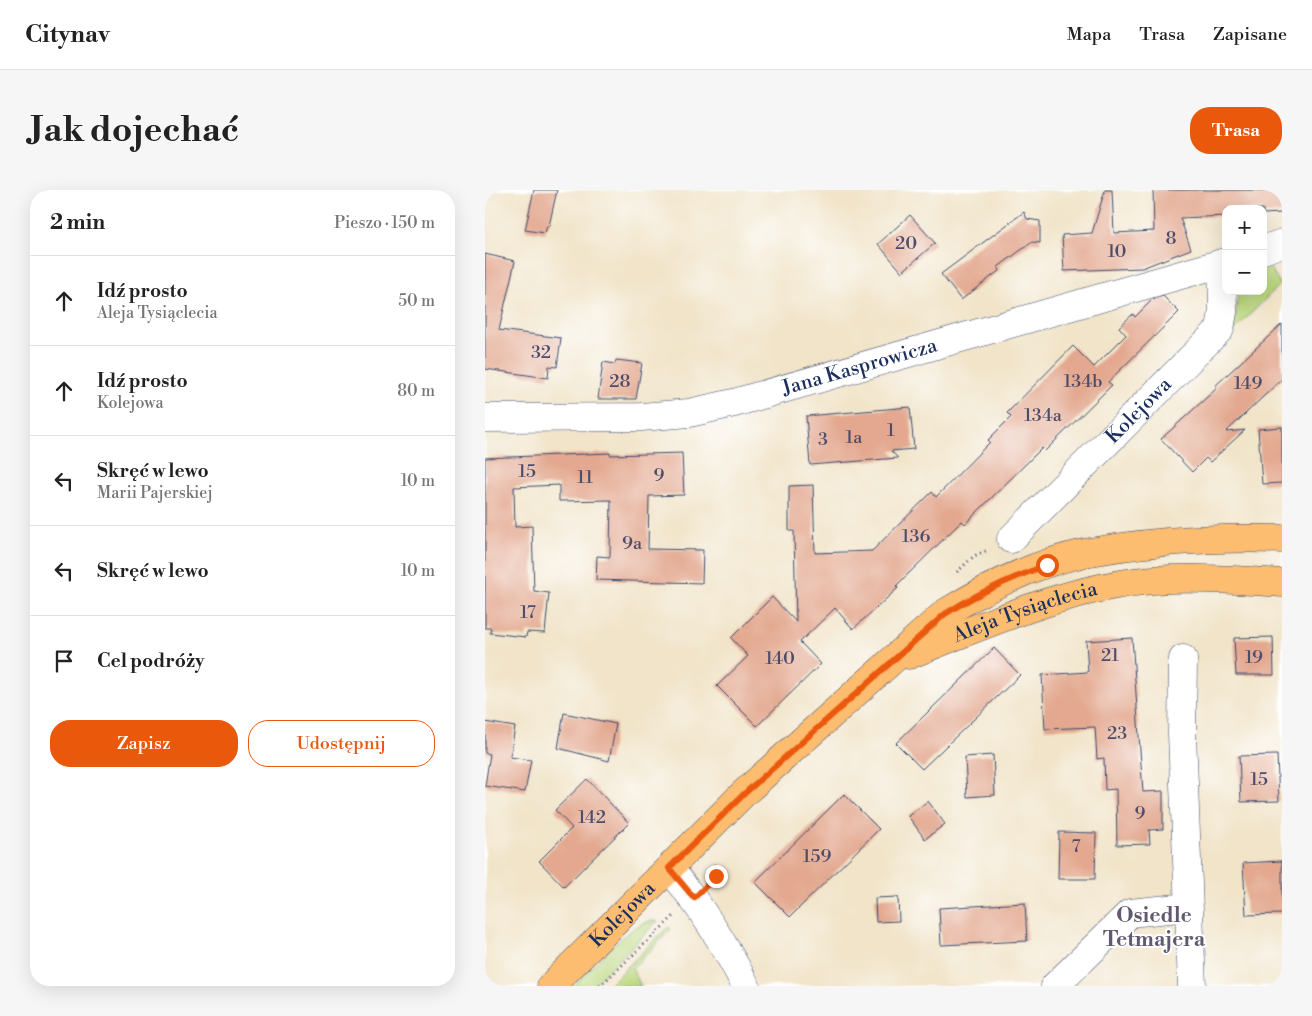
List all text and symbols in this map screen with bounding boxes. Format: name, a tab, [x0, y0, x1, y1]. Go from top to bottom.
text: Citynav	[25, 20, 110, 50]
text: Mapa	[1067, 23, 1111, 46]
text: Trasa	[1139, 23, 1185, 46]
text: Zapisane	[1213, 23, 1287, 46]
button: Trasa	[1190, 107, 1282, 154]
text: Jak dojechać	[30, 109, 239, 152]
map controls	[1222, 205, 1267, 295]
button: +	[1222, 205, 1267, 250]
text: 2 min	[50, 210, 105, 236]
text: Pieszo · 150 m	[334, 213, 435, 233]
house number: 8	[1165, 227, 1177, 250]
house number: 20	[895, 232, 917, 255]
house number: 10	[1107, 240, 1127, 263]
button: −	[1222, 250, 1267, 295]
text: Idź prosto	[97, 279, 188, 303]
icon: ahead	[50, 287, 78, 315]
text: 50 m	[398, 291, 435, 311]
text: Aleja Tysiąclecia	[97, 303, 218, 323]
street label: Jana Kasprowicza	[778, 333, 941, 401]
house number: 32	[531, 341, 551, 364]
text: Idź prosto	[97, 369, 188, 393]
house number: 28	[609, 370, 631, 393]
house number: 134b	[1064, 370, 1102, 393]
street label: Kolejowa	[1100, 372, 1178, 449]
house number: 149	[1234, 372, 1262, 395]
icon: ahead	[50, 377, 78, 405]
text: 80 m	[397, 381, 435, 401]
text: Kolejowa	[97, 393, 164, 413]
house number: 134a	[1024, 404, 1063, 427]
house number: 1	[887, 419, 895, 442]
house number: 1a	[846, 426, 863, 449]
house number: 3	[818, 428, 828, 451]
text: Skręć w lewo	[97, 459, 209, 483]
house number: 15	[518, 460, 536, 483]
house number: 9	[654, 464, 665, 487]
house number: 11	[577, 466, 593, 489]
icon: left	[50, 467, 78, 495]
text: 10 m	[401, 471, 435, 491]
text: Marii Pajerskiej	[97, 483, 213, 503]
house number: 136	[902, 525, 930, 548]
house number: 9a	[622, 532, 643, 555]
route start	[1036, 554, 1059, 577]
icon: left	[50, 557, 78, 585]
text: Skręć w lewo	[97, 559, 209, 583]
text: 10 m	[401, 561, 435, 581]
street label: Aleja Tysiąclecia	[948, 576, 1101, 649]
house number: 17	[520, 601, 536, 624]
house number: 21	[1101, 644, 1119, 667]
house number: 19	[1245, 646, 1263, 669]
icon: arrive	[50, 647, 78, 675]
house number: 140	[765, 647, 795, 670]
text: Cel podróży	[97, 649, 204, 673]
button: Zapisz	[50, 720, 238, 767]
button: Udostępnij	[248, 720, 435, 767]
house number: 23	[1107, 722, 1127, 745]
house number: 15	[1250, 768, 1268, 791]
house number: 9	[1135, 802, 1146, 825]
house number: 142	[578, 806, 606, 829]
house number: 7	[1071, 835, 1081, 858]
house number: 159	[803, 845, 831, 868]
route end	[705, 865, 728, 888]
street label: Kolejowa	[584, 876, 661, 953]
district label: Osiedle Tetmajera	[1103, 903, 1206, 953]

